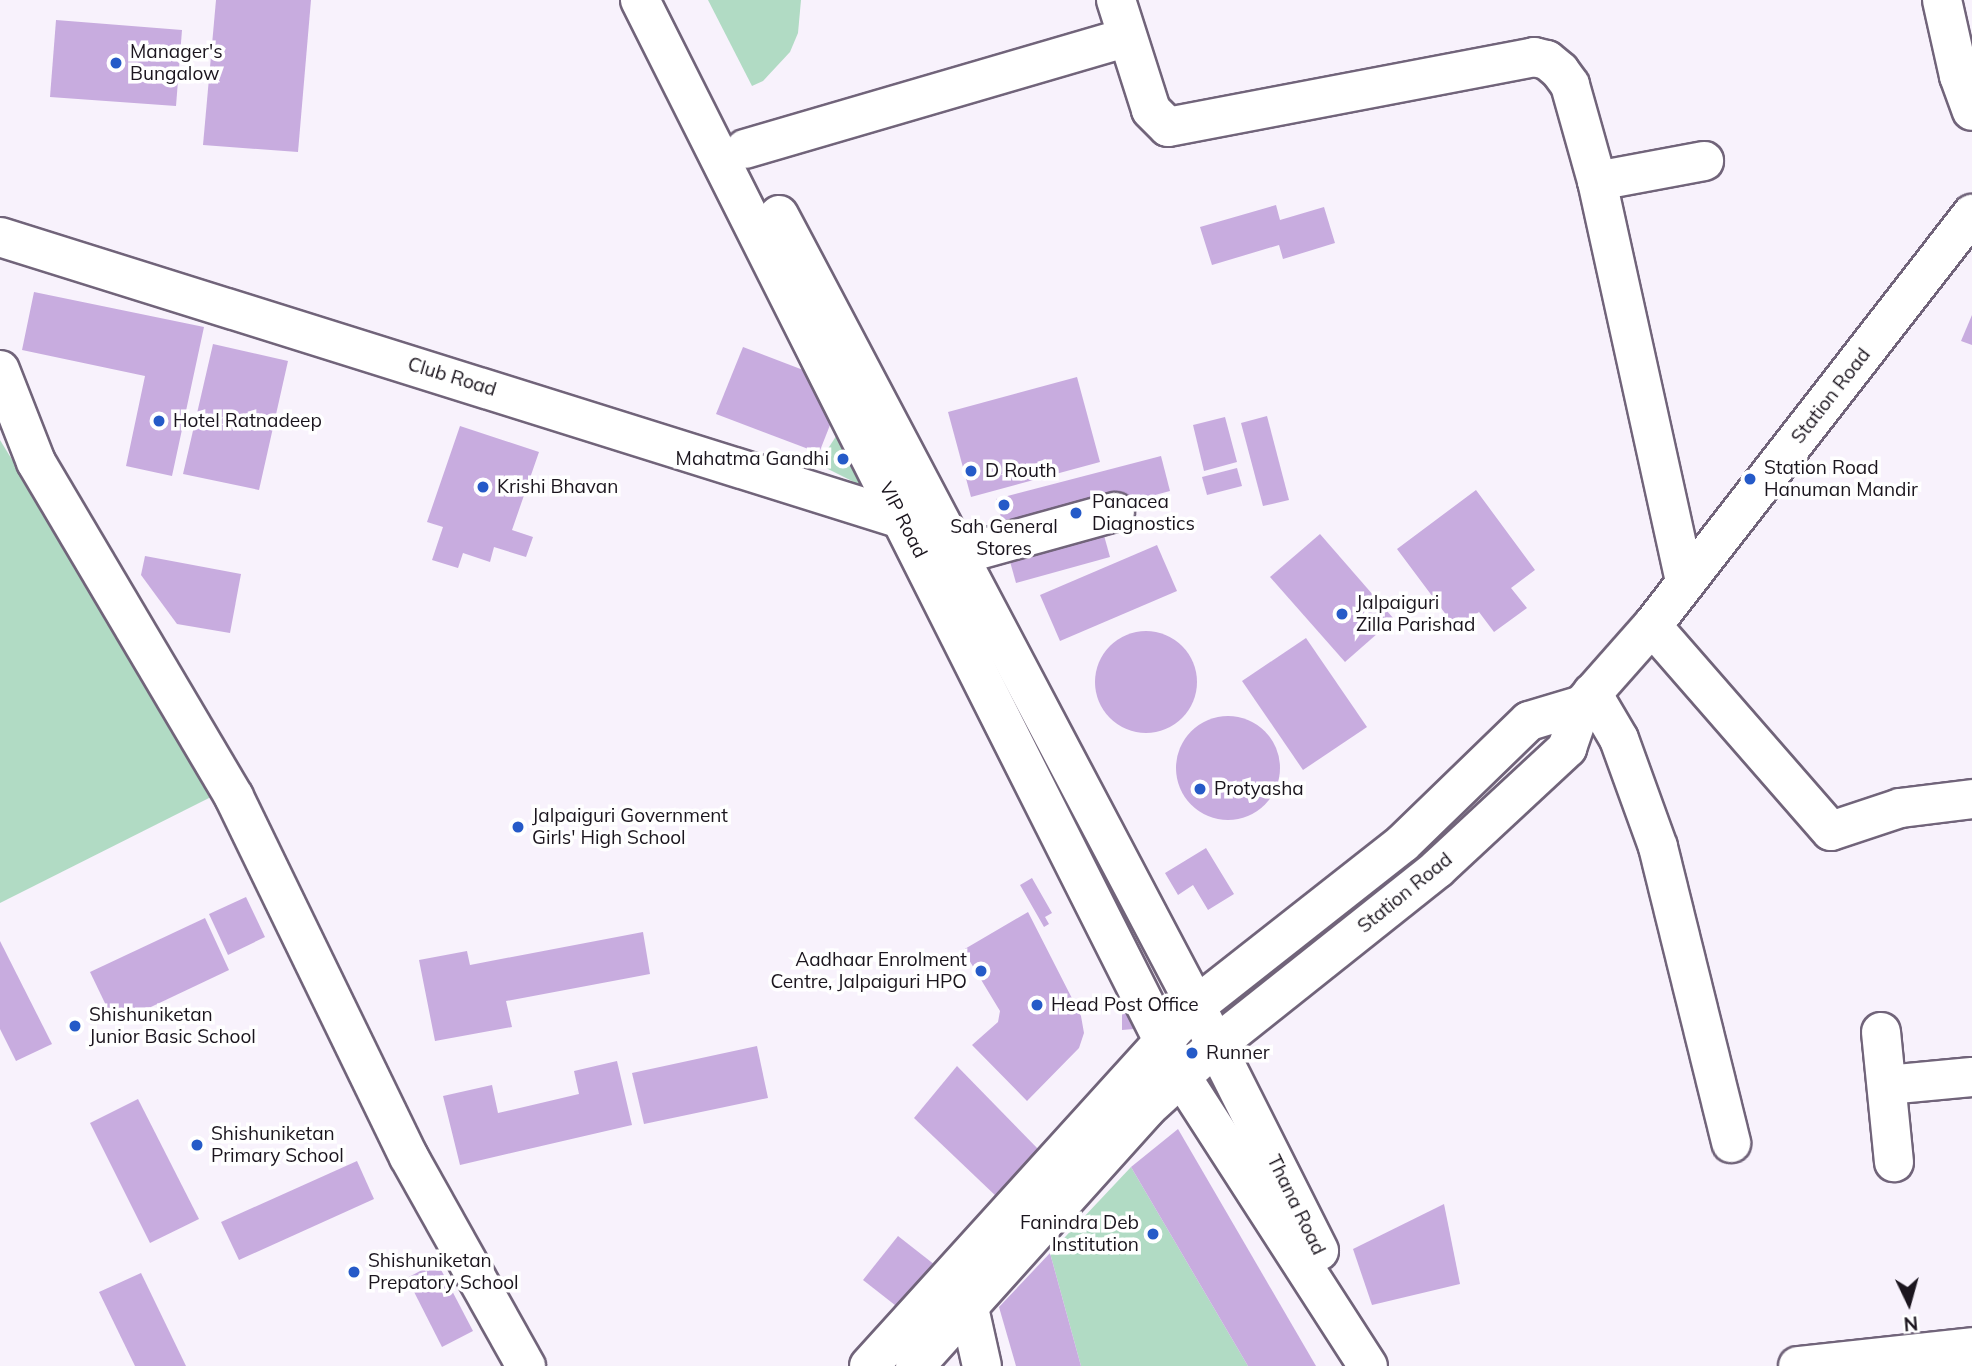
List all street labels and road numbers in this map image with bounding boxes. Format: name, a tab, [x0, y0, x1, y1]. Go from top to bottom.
street label: Station Road	[1787, 344, 1875, 448]
street label: Club Road	[405, 353, 499, 401]
street label: VIP Road	[874, 478, 932, 562]
street label: Station Road	[1353, 848, 1457, 938]
street label: Thana Road	[1262, 1151, 1330, 1259]

